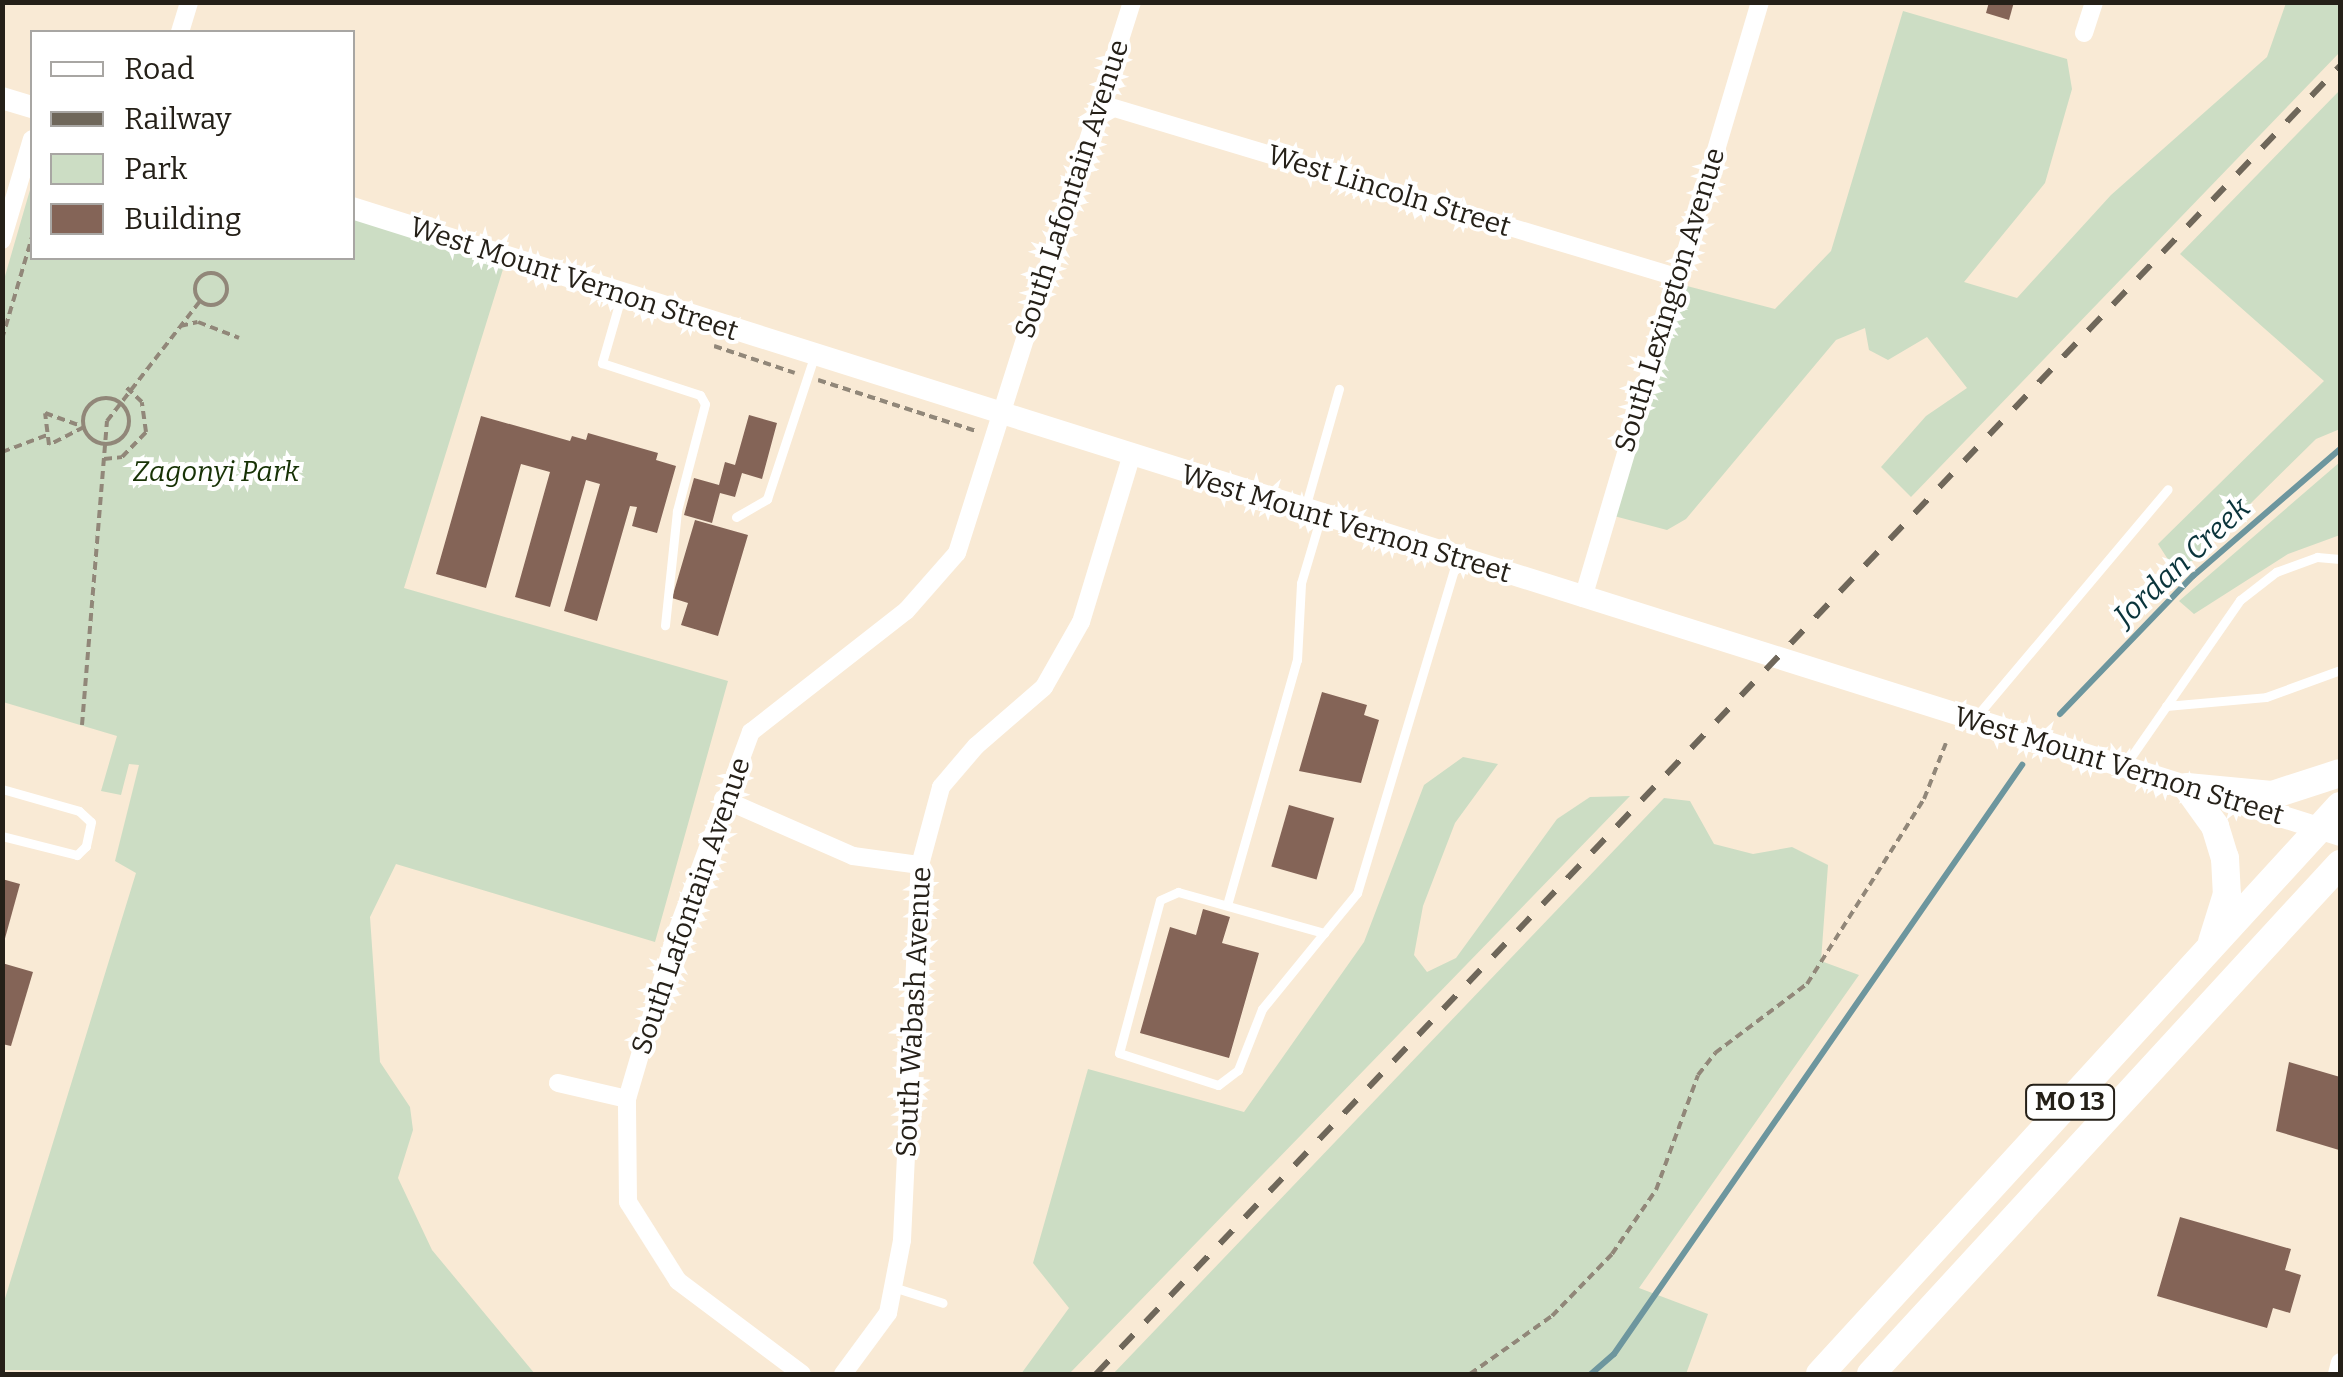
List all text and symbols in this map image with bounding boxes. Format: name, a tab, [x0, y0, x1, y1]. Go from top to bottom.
legend	[30, 30, 355, 260]
street label: South Lafontain Avenue	[1008, 36, 1136, 342]
text: Road	[124, 51, 195, 87]
text: Railway	[124, 101, 231, 137]
street label: West Lincoln Street	[1263, 138, 1515, 244]
street label: South Lexington Avenue	[1608, 144, 1732, 456]
text: Park	[124, 151, 187, 187]
text: Building	[124, 201, 242, 237]
street label: West Mount Vernon Street	[406, 210, 742, 348]
park label: Zagonyi Park	[133, 455, 299, 489]
street label: West Mount Vernon Street	[1177, 458, 1515, 590]
water label: Jordan Creek	[2106, 490, 2258, 634]
street label: West Mount Vernon Street	[1950, 700, 2288, 832]
street label: South Lafontain Avenue	[624, 753, 758, 1059]
street label: South Wabash Avenue	[890, 866, 938, 1158]
road number: MO 13	[2025, 1082, 2115, 1122]

